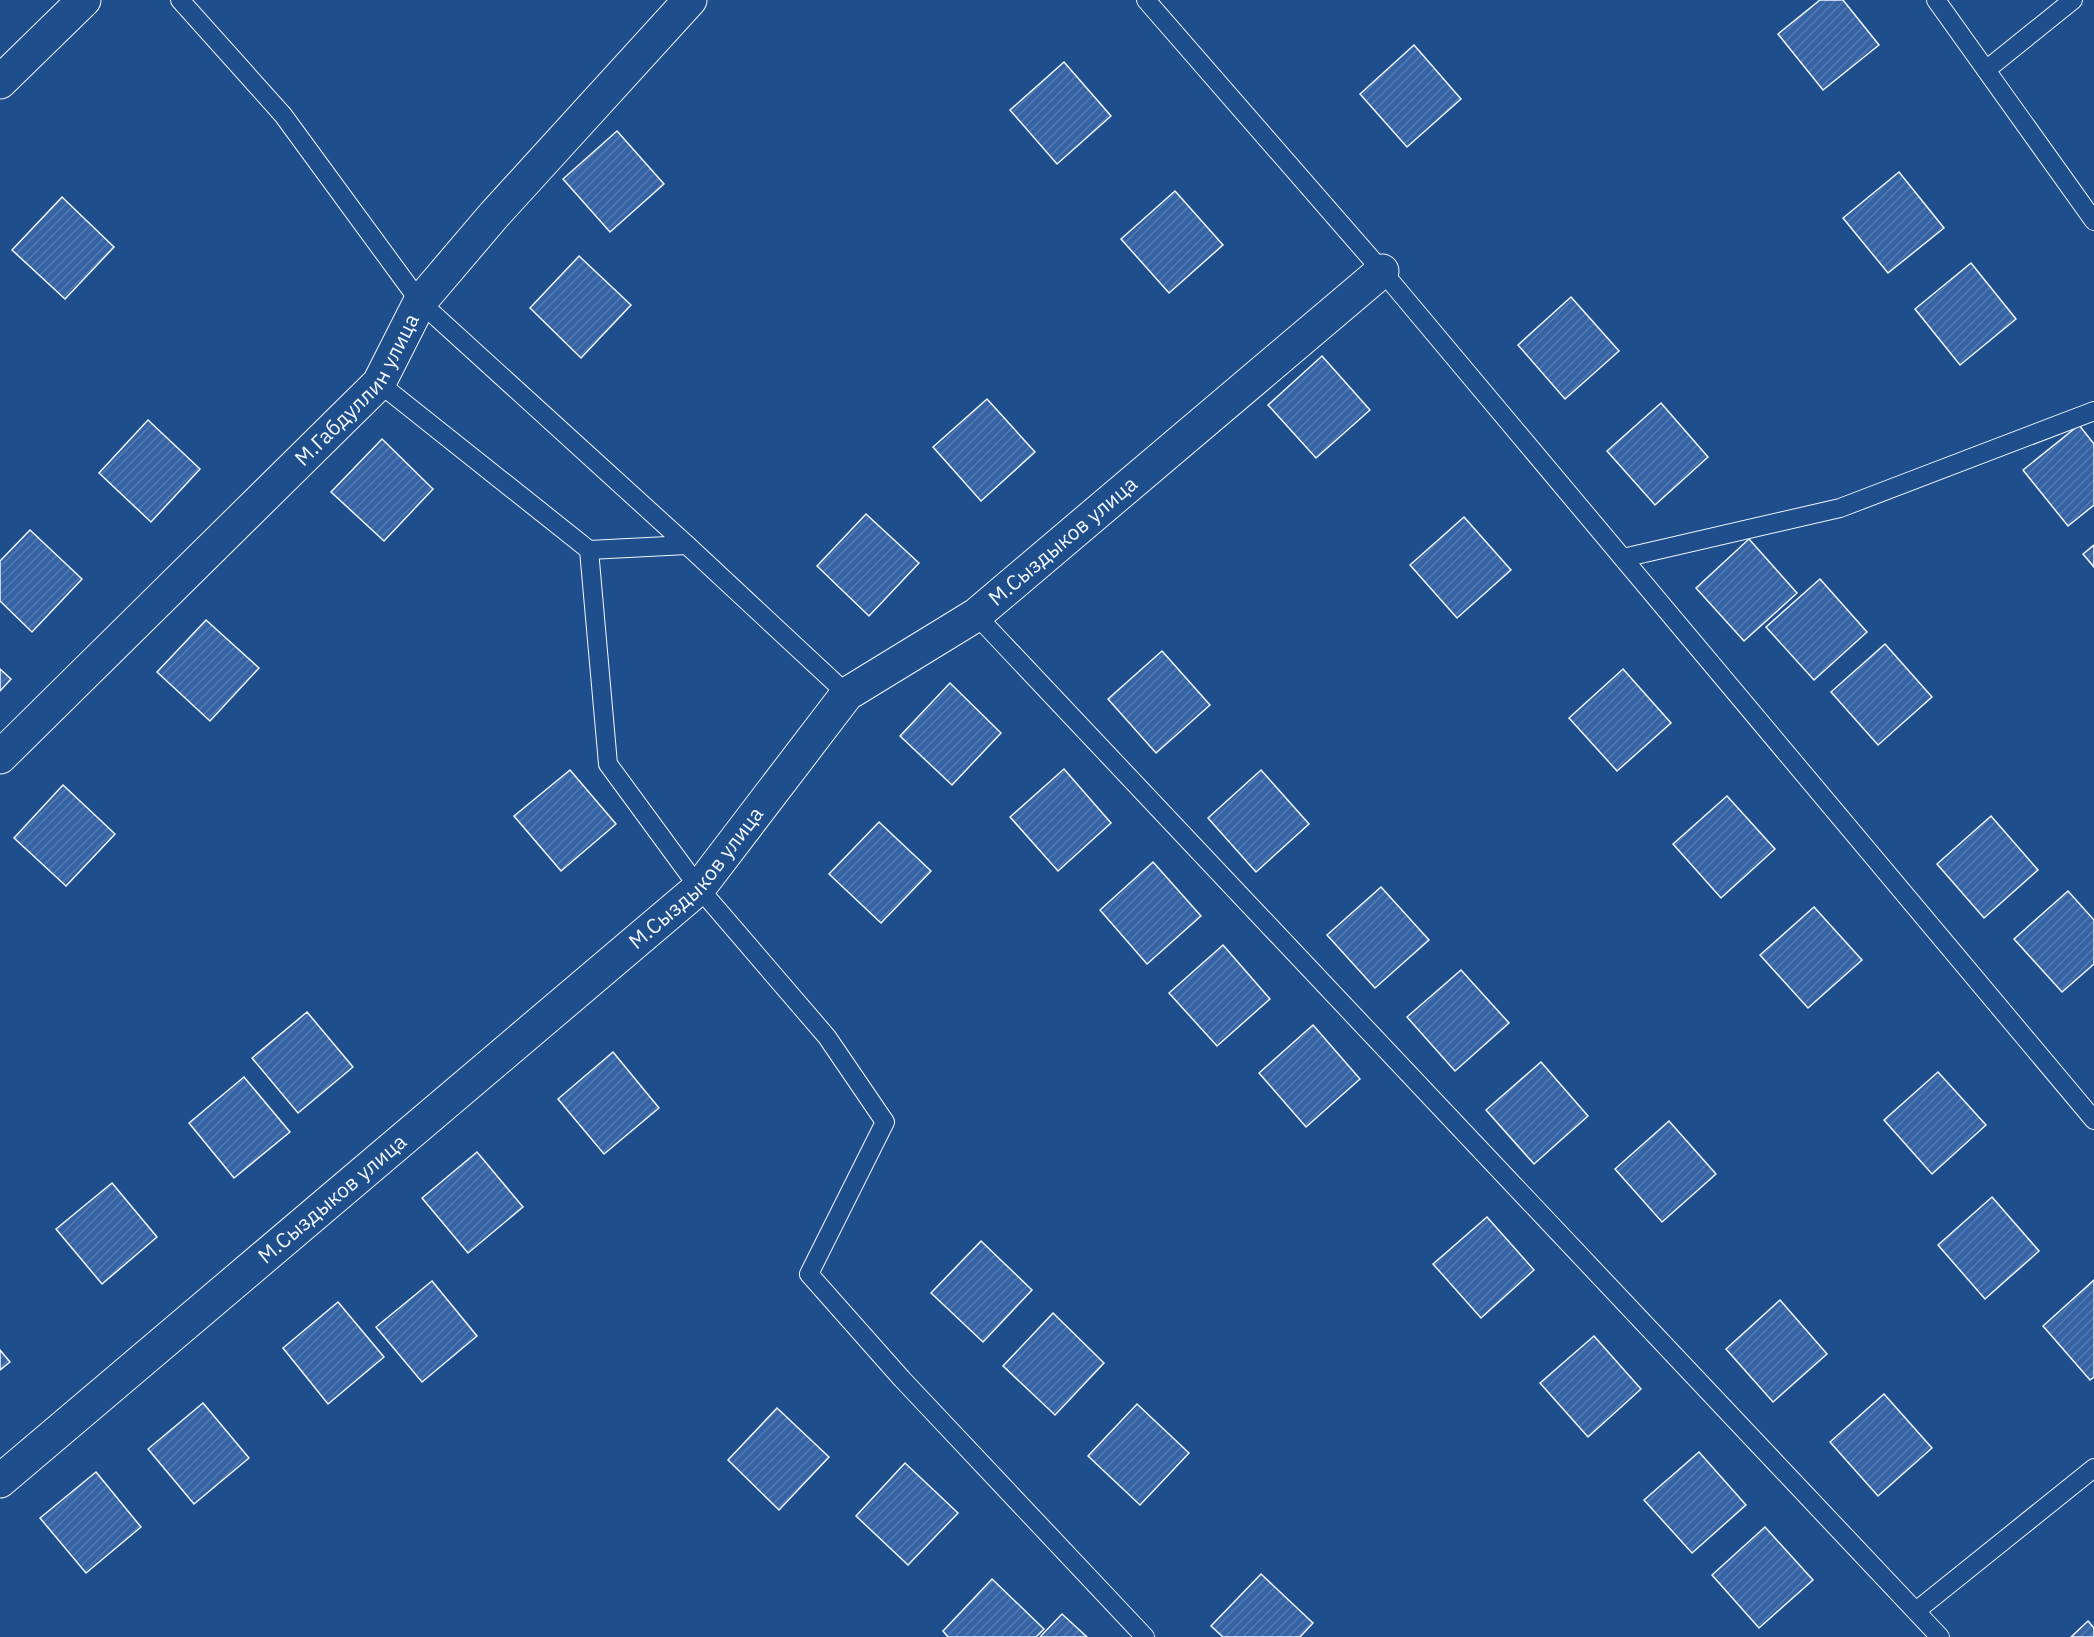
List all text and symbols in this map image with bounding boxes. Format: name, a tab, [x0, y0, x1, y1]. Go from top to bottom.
street label: М.Габдуллин улица	[288, 308, 425, 472]
street label: М.Сыздыков улица	[982, 469, 1143, 611]
street label: М.Сыздыков улица	[622, 800, 769, 955]
street label: М.Сыздыков улица	[252, 1127, 412, 1269]

